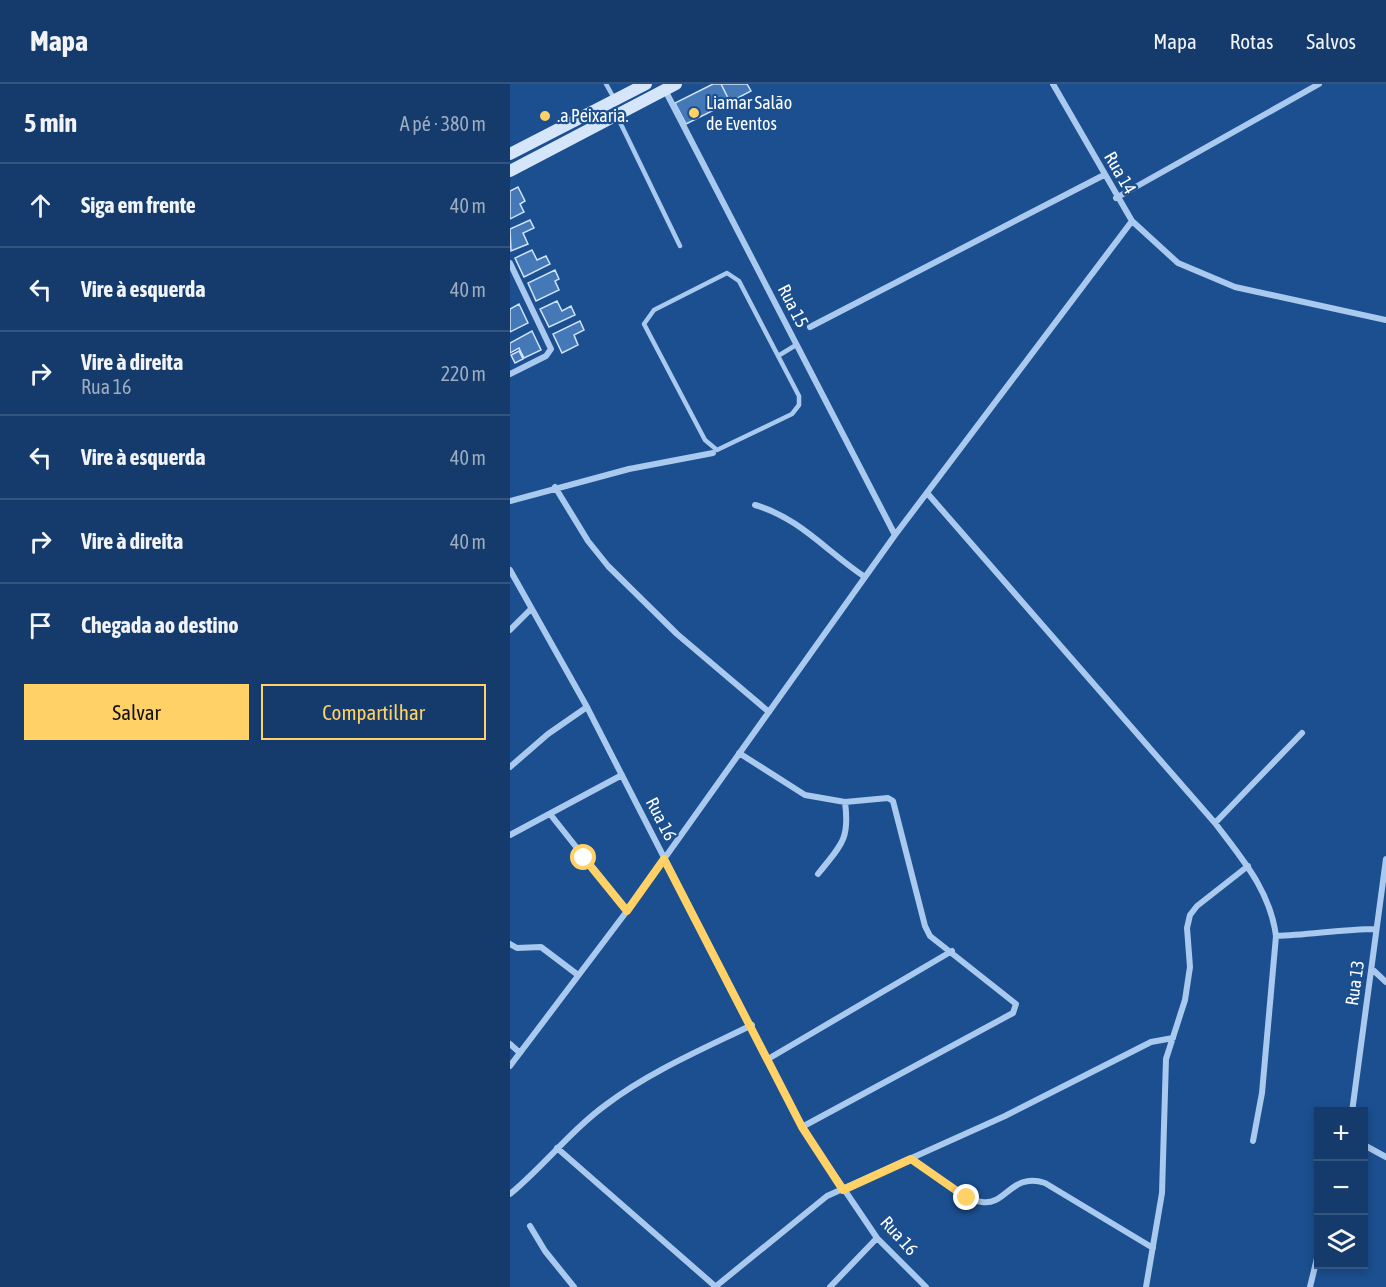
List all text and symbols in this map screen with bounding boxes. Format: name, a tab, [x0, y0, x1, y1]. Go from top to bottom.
text: Mapa	[30, 25, 88, 57]
text: Mapa	[1153, 29, 1197, 53]
text: Rotas	[1230, 29, 1273, 53]
text: Salvos	[1306, 29, 1356, 53]
place label: Liamar Salão de Eventos	[706, 92, 792, 134]
place label: .a Peixaria.	[557, 105, 629, 126]
marker: Liamar Salão de Eventos	[687, 106, 701, 120]
text: 5 min	[24, 108, 77, 138]
marker: .a Peixaria.	[538, 109, 552, 123]
text: A pé · 380 m	[400, 112, 486, 135]
street label: Rua 14	[1100, 148, 1141, 198]
icon: ahead	[24, 189, 57, 222]
text: Siga em frente	[81, 192, 196, 218]
text: 40 m	[450, 194, 486, 217]
icon: left	[24, 273, 57, 306]
text: Vire à esquerda	[81, 276, 206, 302]
text: 40 m	[450, 278, 486, 301]
street label: Rua 15	[774, 281, 813, 331]
text: Vire à direita	[81, 349, 183, 375]
icon: right	[24, 357, 57, 390]
text: 220 m	[441, 362, 486, 385]
text: Rua 16	[81, 375, 132, 398]
icon: left	[24, 441, 57, 474]
text: Vire à esquerda	[81, 444, 206, 470]
text: 40 m	[450, 446, 486, 469]
icon: right	[24, 525, 57, 558]
text: Vire à direita	[81, 528, 183, 554]
text: 40 m	[450, 530, 486, 553]
icon: arrive	[24, 609, 57, 642]
text: Chegada ao destino	[81, 612, 239, 638]
button: Salvar	[24, 684, 249, 740]
button: Compartilhar	[261, 684, 486, 740]
street label: Rua 16	[642, 794, 681, 844]
route start	[570, 844, 596, 870]
street label: Rua 13	[1341, 959, 1368, 1007]
map controls	[1314, 1107, 1368, 1269]
button: +	[1314, 1107, 1368, 1161]
button: −	[1314, 1161, 1368, 1215]
route end	[953, 1184, 979, 1210]
street label: Rua 16	[876, 1212, 922, 1260]
button: layers	[1314, 1215, 1368, 1269]

